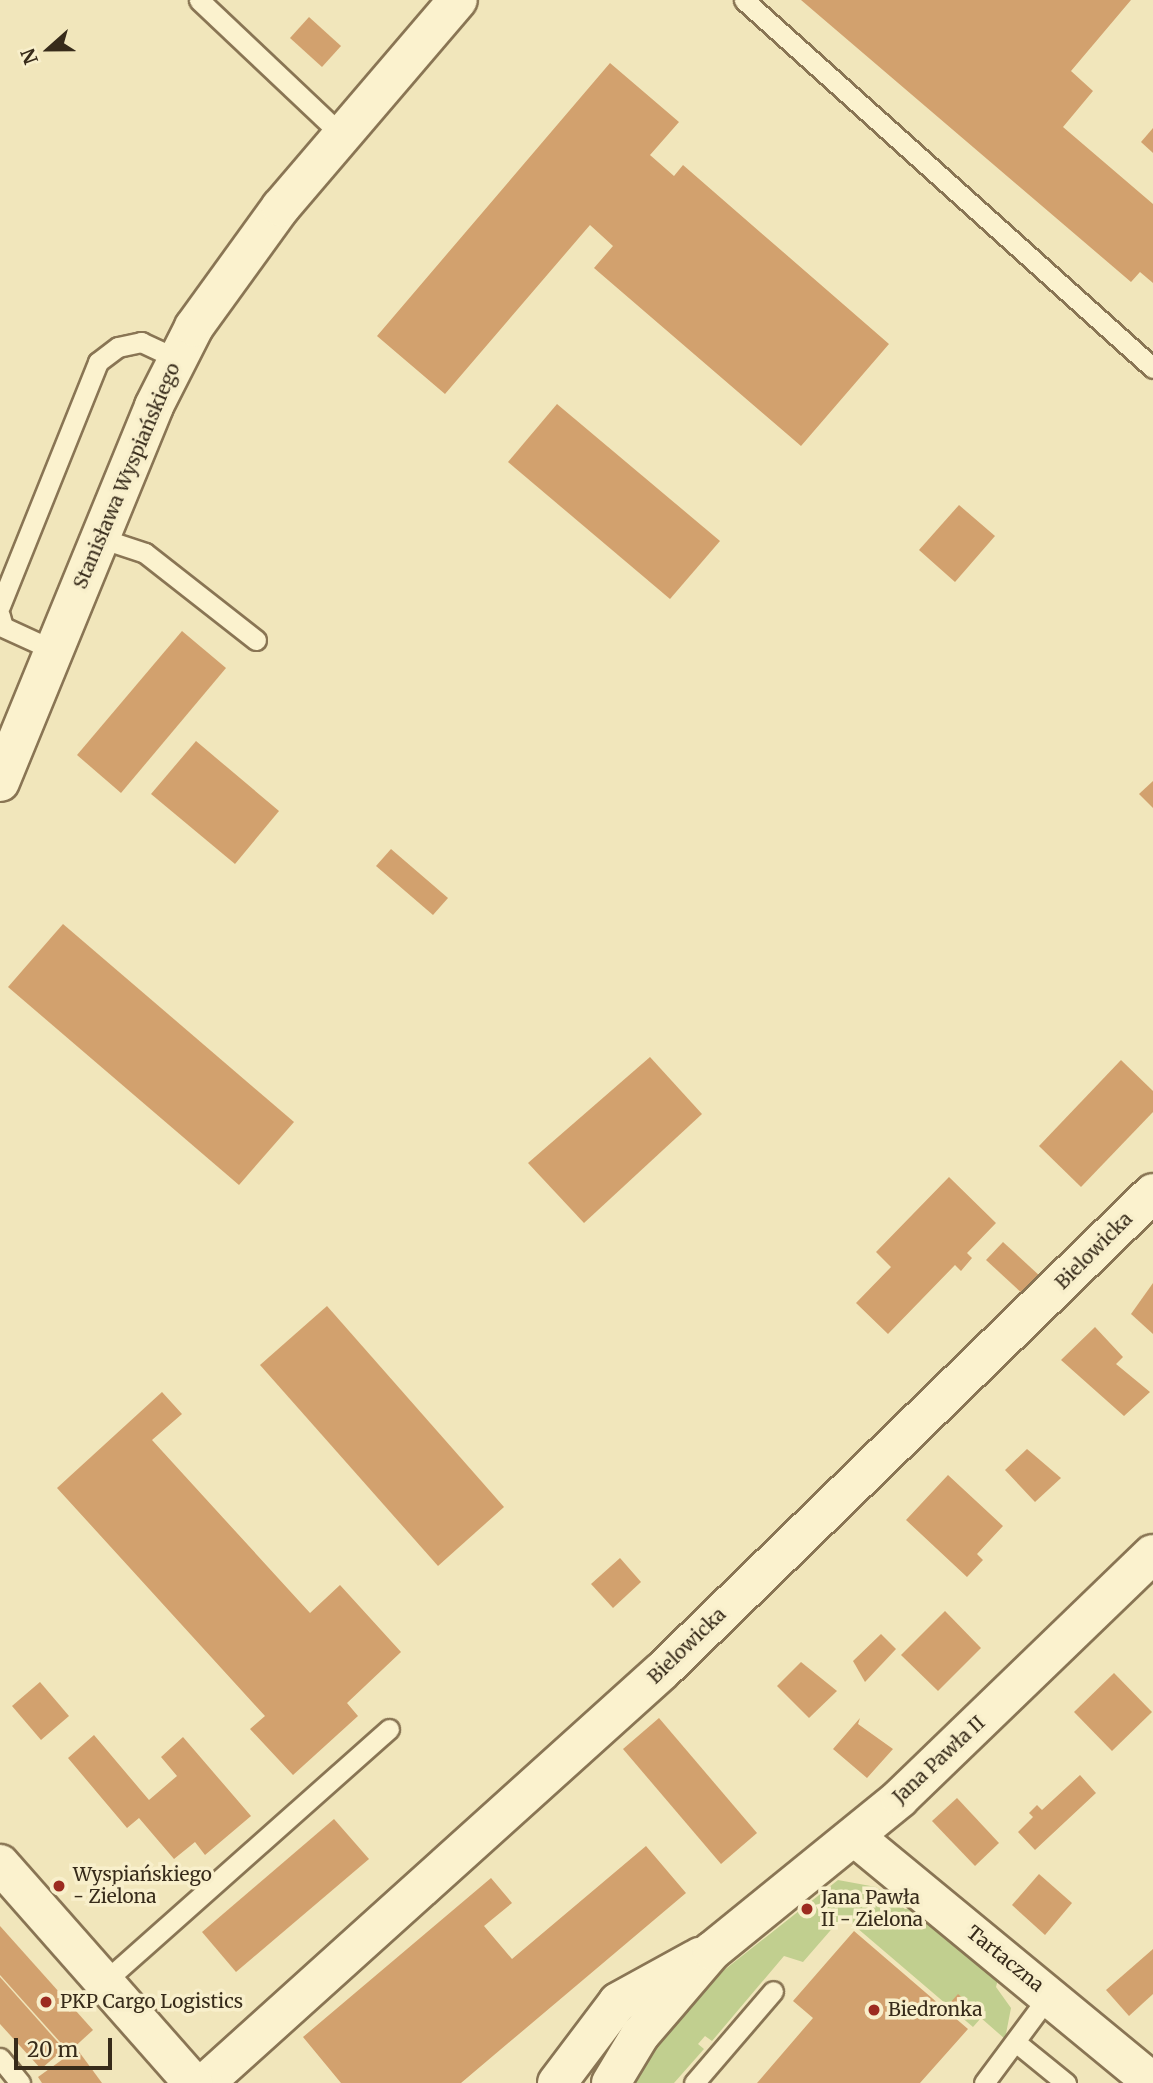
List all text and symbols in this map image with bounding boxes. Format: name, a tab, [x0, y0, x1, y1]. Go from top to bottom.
north arrow	[14, 14, 84, 84]
text: N	[16, 45, 43, 68]
street label: Stanisława Wyspiańskiego	[69, 360, 185, 592]
street label: Bielowicka	[1051, 1208, 1137, 1294]
street label: Bielowicka	[643, 1603, 731, 1689]
street label: Jana Pawła II	[888, 1712, 990, 1808]
place label: Wyspiańskiego - Zielona	[73, 1864, 212, 1908]
marker: Wyspiańskiego - Zielona	[51, 1878, 67, 1894]
place label: Jana Pawła II - Zielona	[821, 1887, 923, 1931]
marker: Jana Pawła II - Zielona	[799, 1901, 815, 1917]
street label: Tartaczna	[962, 1921, 1048, 1997]
place label: PKP Cargo Logistics	[60, 1991, 243, 2013]
marker: PKP Cargo Logistics	[38, 1994, 54, 2010]
place label: Biedronka	[888, 1999, 982, 2021]
marker: Biedronka	[866, 2002, 882, 2018]
scale bar	[18, 2024, 116, 2068]
text: 20 m	[27, 2036, 78, 2063]

